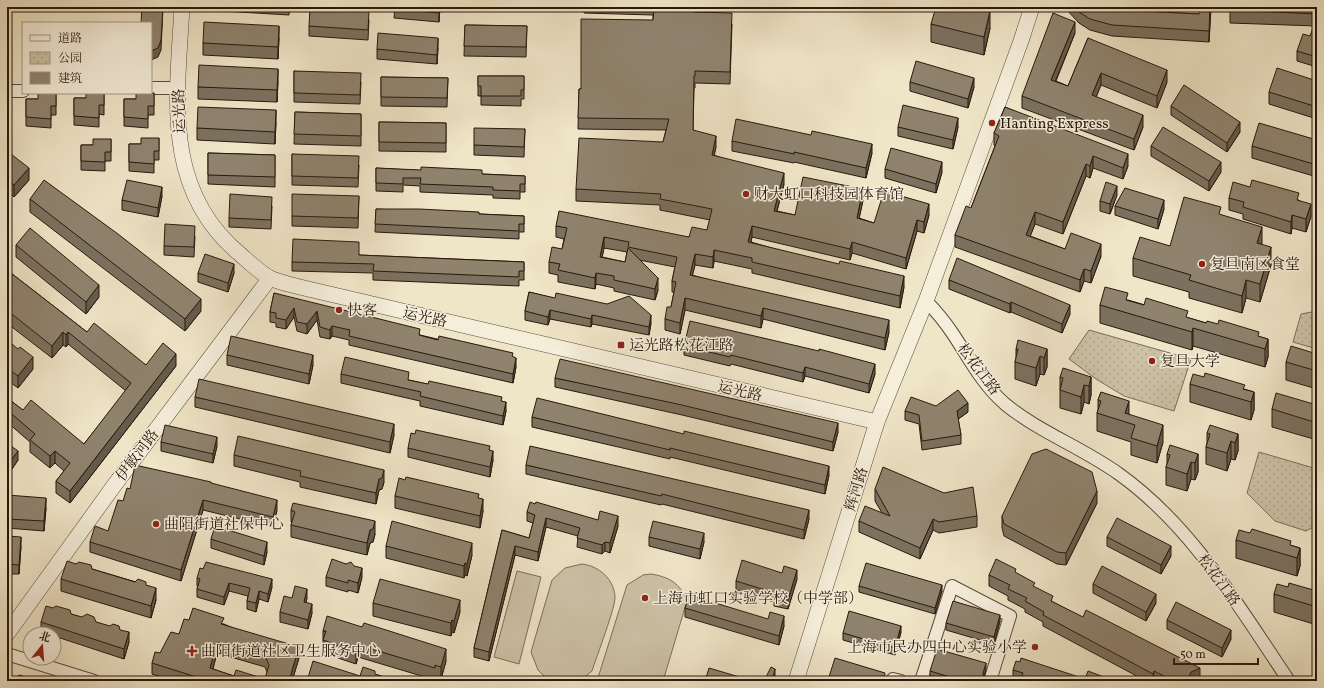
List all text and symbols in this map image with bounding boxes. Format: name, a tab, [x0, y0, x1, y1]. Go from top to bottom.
legend	[22, 22, 152, 94]
text: 道路	[58, 31, 82, 47]
text: 公园	[58, 51, 82, 67]
text: 建筑	[58, 71, 82, 87]
street label: 运光路	[170, 88, 191, 134]
place label: Hanting Express	[1000, 114, 1109, 135]
marker: Hanting Express	[987, 118, 997, 128]
place label: 财大虹口科技园体育馆	[754, 185, 904, 206]
marker: 财大虹口科技园体育馆	[741, 189, 751, 199]
place label: 复旦南区食堂	[1210, 255, 1300, 276]
marker: 复旦南区食堂	[1197, 259, 1207, 269]
place label: 快客	[347, 301, 377, 322]
street label: 运光路	[400, 303, 449, 334]
marker: 快客	[334, 305, 344, 315]
place label: 运光路松花江路	[629, 336, 734, 357]
marker: 运光路松花江路	[616, 340, 626, 350]
street label: 松花江路	[951, 340, 1004, 400]
place label: 复旦大学	[1160, 352, 1220, 373]
marker: 复旦大学	[1147, 356, 1157, 366]
street label: 运光路	[715, 377, 764, 408]
street label: 伊敏河路	[112, 426, 165, 486]
street label: 辉河路	[841, 465, 874, 514]
place label: 曲阳街道社保中心	[164, 515, 284, 536]
marker: 曲阳街道社保中心	[151, 519, 161, 529]
street label: 松花江路	[1192, 550, 1244, 611]
place label: 上海市虹口实验学校（中学部）	[653, 589, 863, 610]
marker: 上海市虹口实验学校（中学部）	[640, 593, 650, 603]
north arrow	[22, 626, 62, 666]
text: 北	[37, 629, 52, 647]
place label: 上海市民办四中心实验小学	[847, 638, 1027, 659]
scale bar	[1174, 640, 1258, 666]
place label: 曲阳街道社区卫生服务中心	[201, 642, 381, 663]
marker: 上海市民办四中心实验小学	[1030, 642, 1040, 652]
marker: 曲阳街道社区卫生服务中心	[186, 645, 198, 657]
text: 50 m	[1180, 647, 1206, 663]

